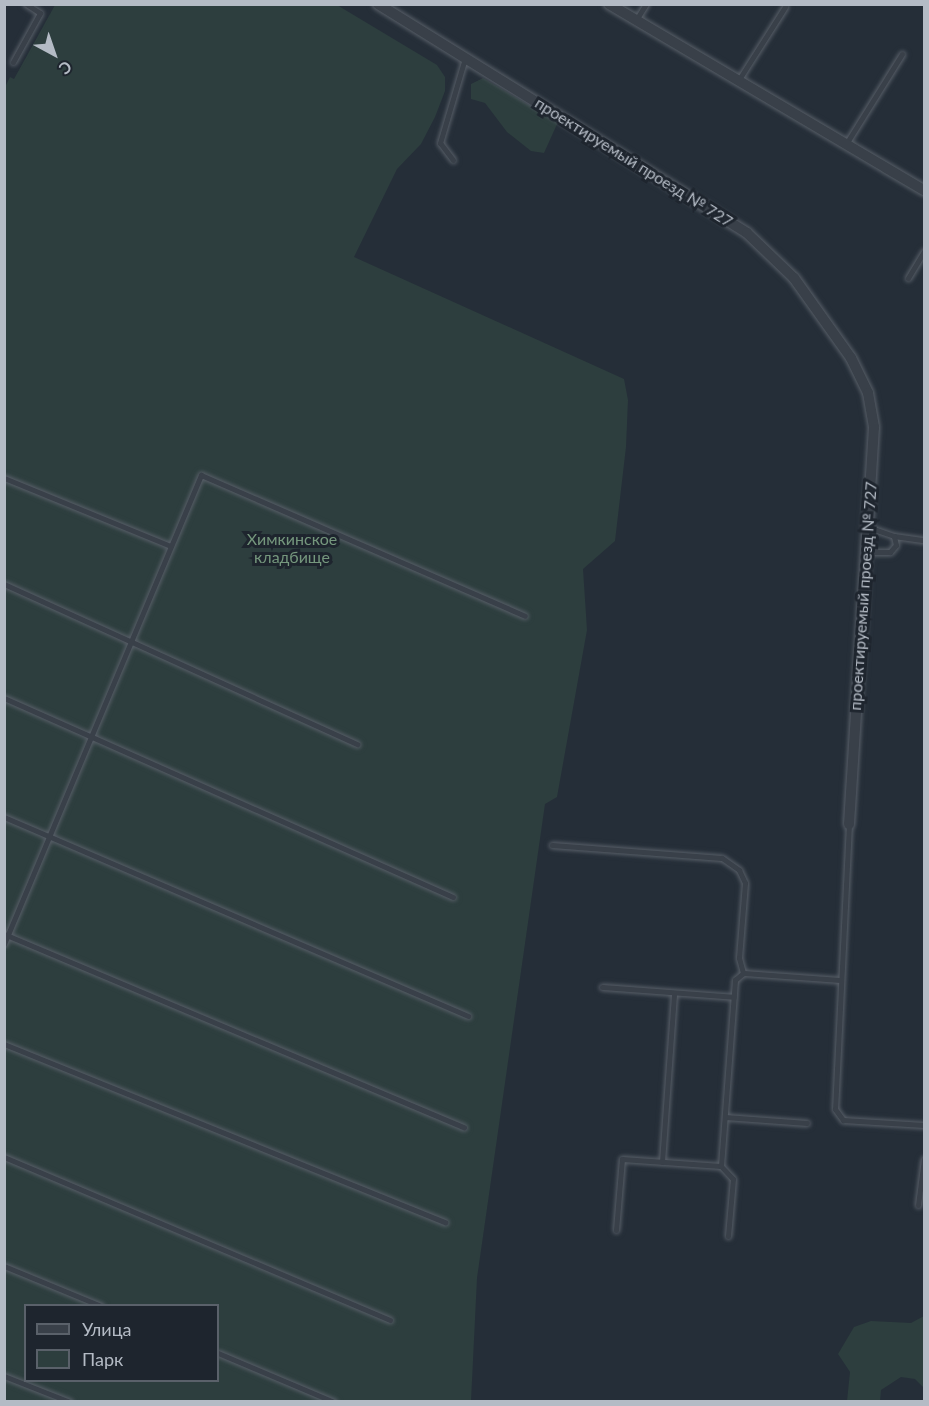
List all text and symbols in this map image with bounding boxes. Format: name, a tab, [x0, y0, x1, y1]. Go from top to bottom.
north arrow	[24, 24, 84, 84]
text: С	[56, 57, 76, 79]
street label: проектируемый проезд № 727	[532, 93, 736, 231]
street label: проектируемый проезд № 727	[845, 481, 881, 711]
park label: Химкинское кладбище	[247, 529, 337, 567]
legend	[24, 1304, 219, 1382]
text: Улица	[82, 1318, 132, 1340]
text: Парк	[82, 1348, 123, 1370]

